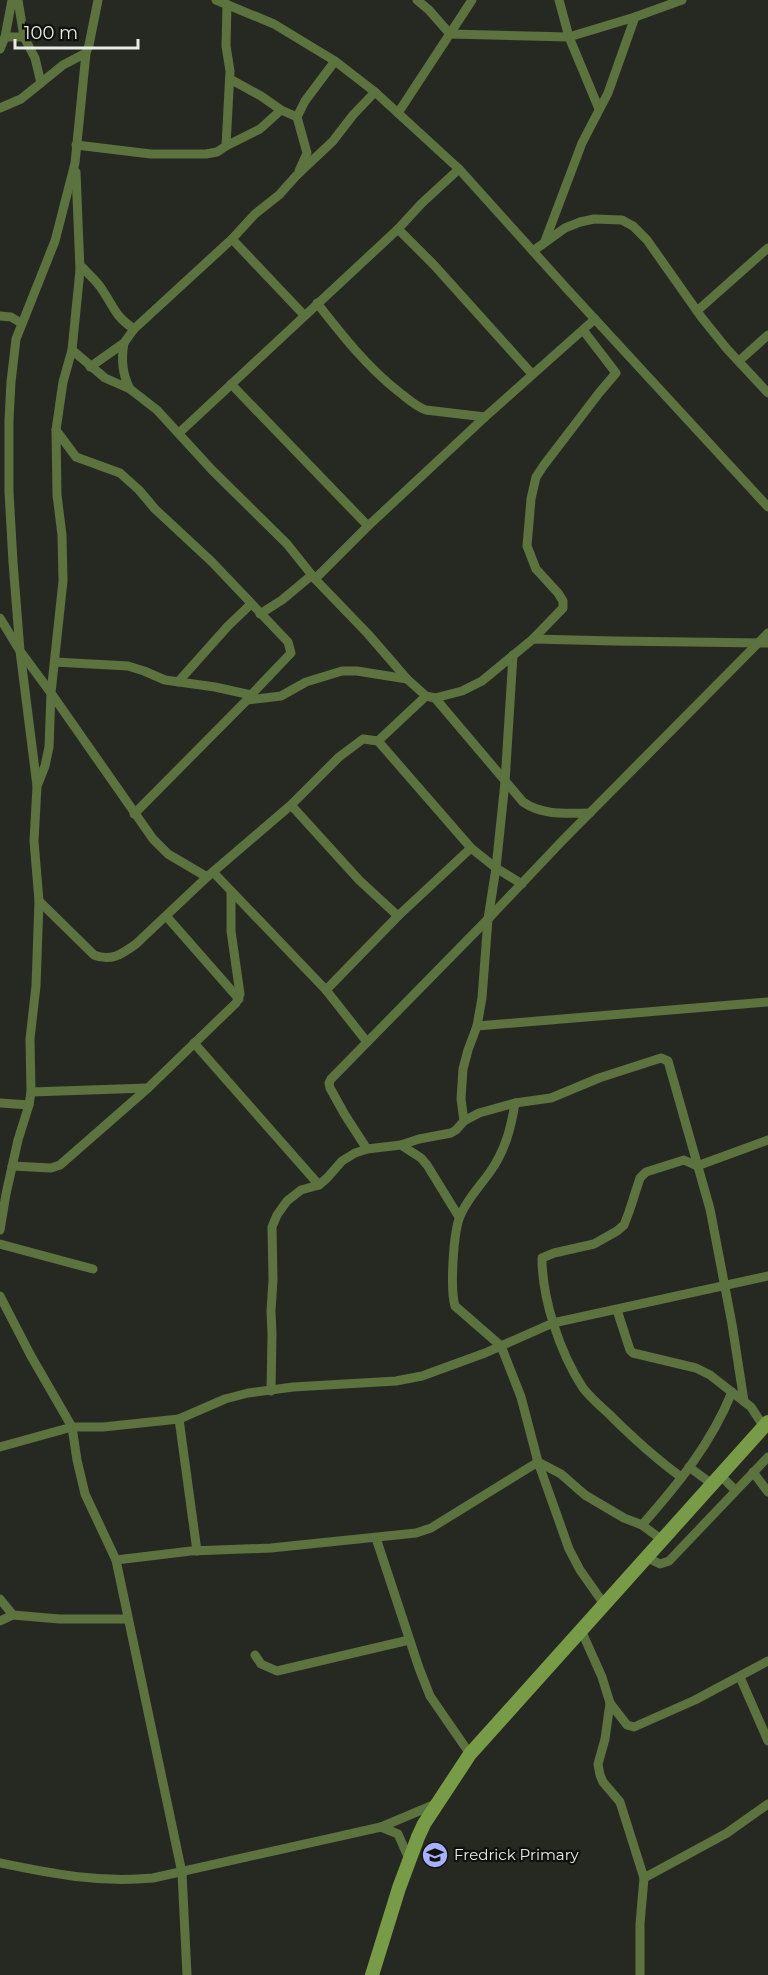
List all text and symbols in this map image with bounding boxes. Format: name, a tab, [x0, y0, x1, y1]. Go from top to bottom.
scale bar	[15, 12, 138, 50]
text: 100 m	[24, 22, 78, 44]
school or university icon: Fredrick Primary	[420, 1840, 450, 1870]
place label: Fredrick Primary	[454, 1845, 580, 1864]

